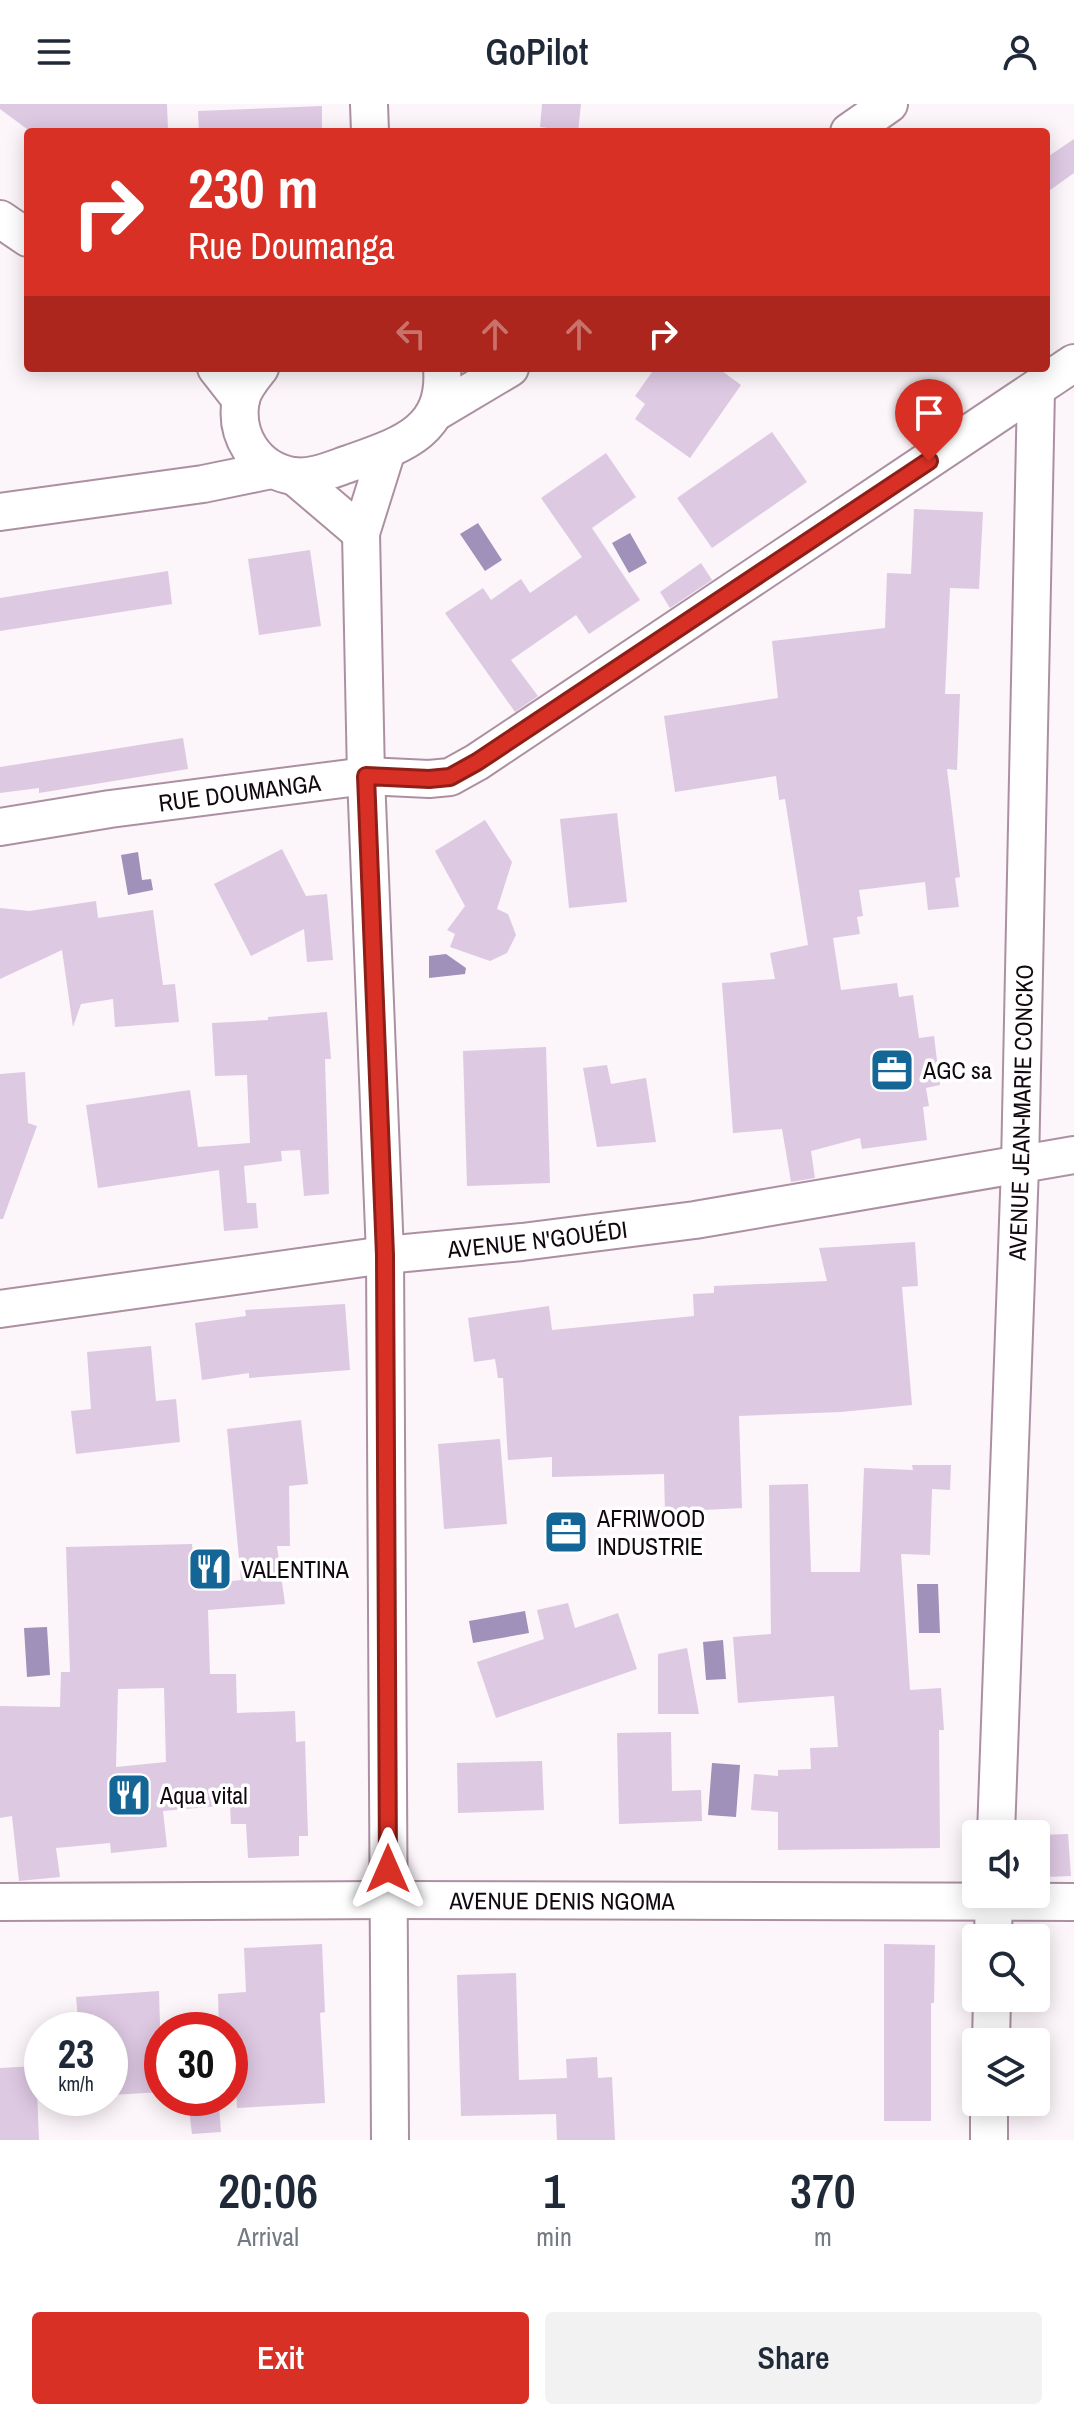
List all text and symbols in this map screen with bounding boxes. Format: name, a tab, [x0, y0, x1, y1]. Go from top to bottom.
text: GoPilot	[486, 28, 588, 76]
icon: menu	[32, 30, 76, 74]
icon: person	[998, 30, 1042, 74]
text: 230 m	[188, 150, 318, 225]
icon: right	[56, 160, 160, 264]
text: Rue Doumanga	[188, 222, 395, 270]
icon: left	[389, 312, 433, 356]
icon: ahead	[473, 312, 517, 356]
icon: ahead	[557, 312, 601, 356]
icon: right	[641, 312, 685, 356]
pin	[895, 379, 963, 461]
icon: arrive	[907, 391, 951, 435]
street label: RUE DOUMANGA	[157, 766, 323, 819]
street label: AVENUE JEAN-MARIE CONCKO	[1001, 964, 1040, 1262]
office icon: AGC sa	[868, 1046, 916, 1094]
place label: AGC sa	[922, 1054, 992, 1086]
street label: AVENUE N'GOUÉDI	[445, 1213, 629, 1265]
place label: AFRIWOOD INDUSTRIE	[596, 1502, 705, 1562]
office icon: AFRIWOOD INDUSTRIE	[542, 1508, 590, 1556]
restaurant icon: VALENTINA	[186, 1545, 234, 1593]
place label: VALENTINA	[241, 1553, 350, 1585]
restaurant icon: Aqua vital	[105, 1771, 153, 1819]
place label: Aqua vital	[159, 1779, 248, 1811]
map controls	[962, 1820, 1050, 2116]
button: sound	[962, 1820, 1050, 1908]
position arrow	[346, 1827, 430, 1911]
street label: AVENUE DENIS NGOMA	[448, 1884, 675, 1917]
button: search	[962, 1924, 1050, 2012]
speed limit sign: 30	[144, 2012, 248, 2116]
text: 23	[58, 2027, 94, 2080]
button: layers	[962, 2028, 1050, 2116]
text: km/h	[58, 2070, 94, 2097]
text: 20:06	[218, 2158, 318, 2223]
text: 1	[543, 2158, 565, 2223]
text: 370	[790, 2158, 856, 2223]
text: Arrival	[237, 2219, 299, 2254]
text: min	[536, 2219, 572, 2254]
text: m	[814, 2219, 832, 2254]
button: Exit	[32, 2312, 529, 2404]
button: Share	[545, 2312, 1042, 2404]

